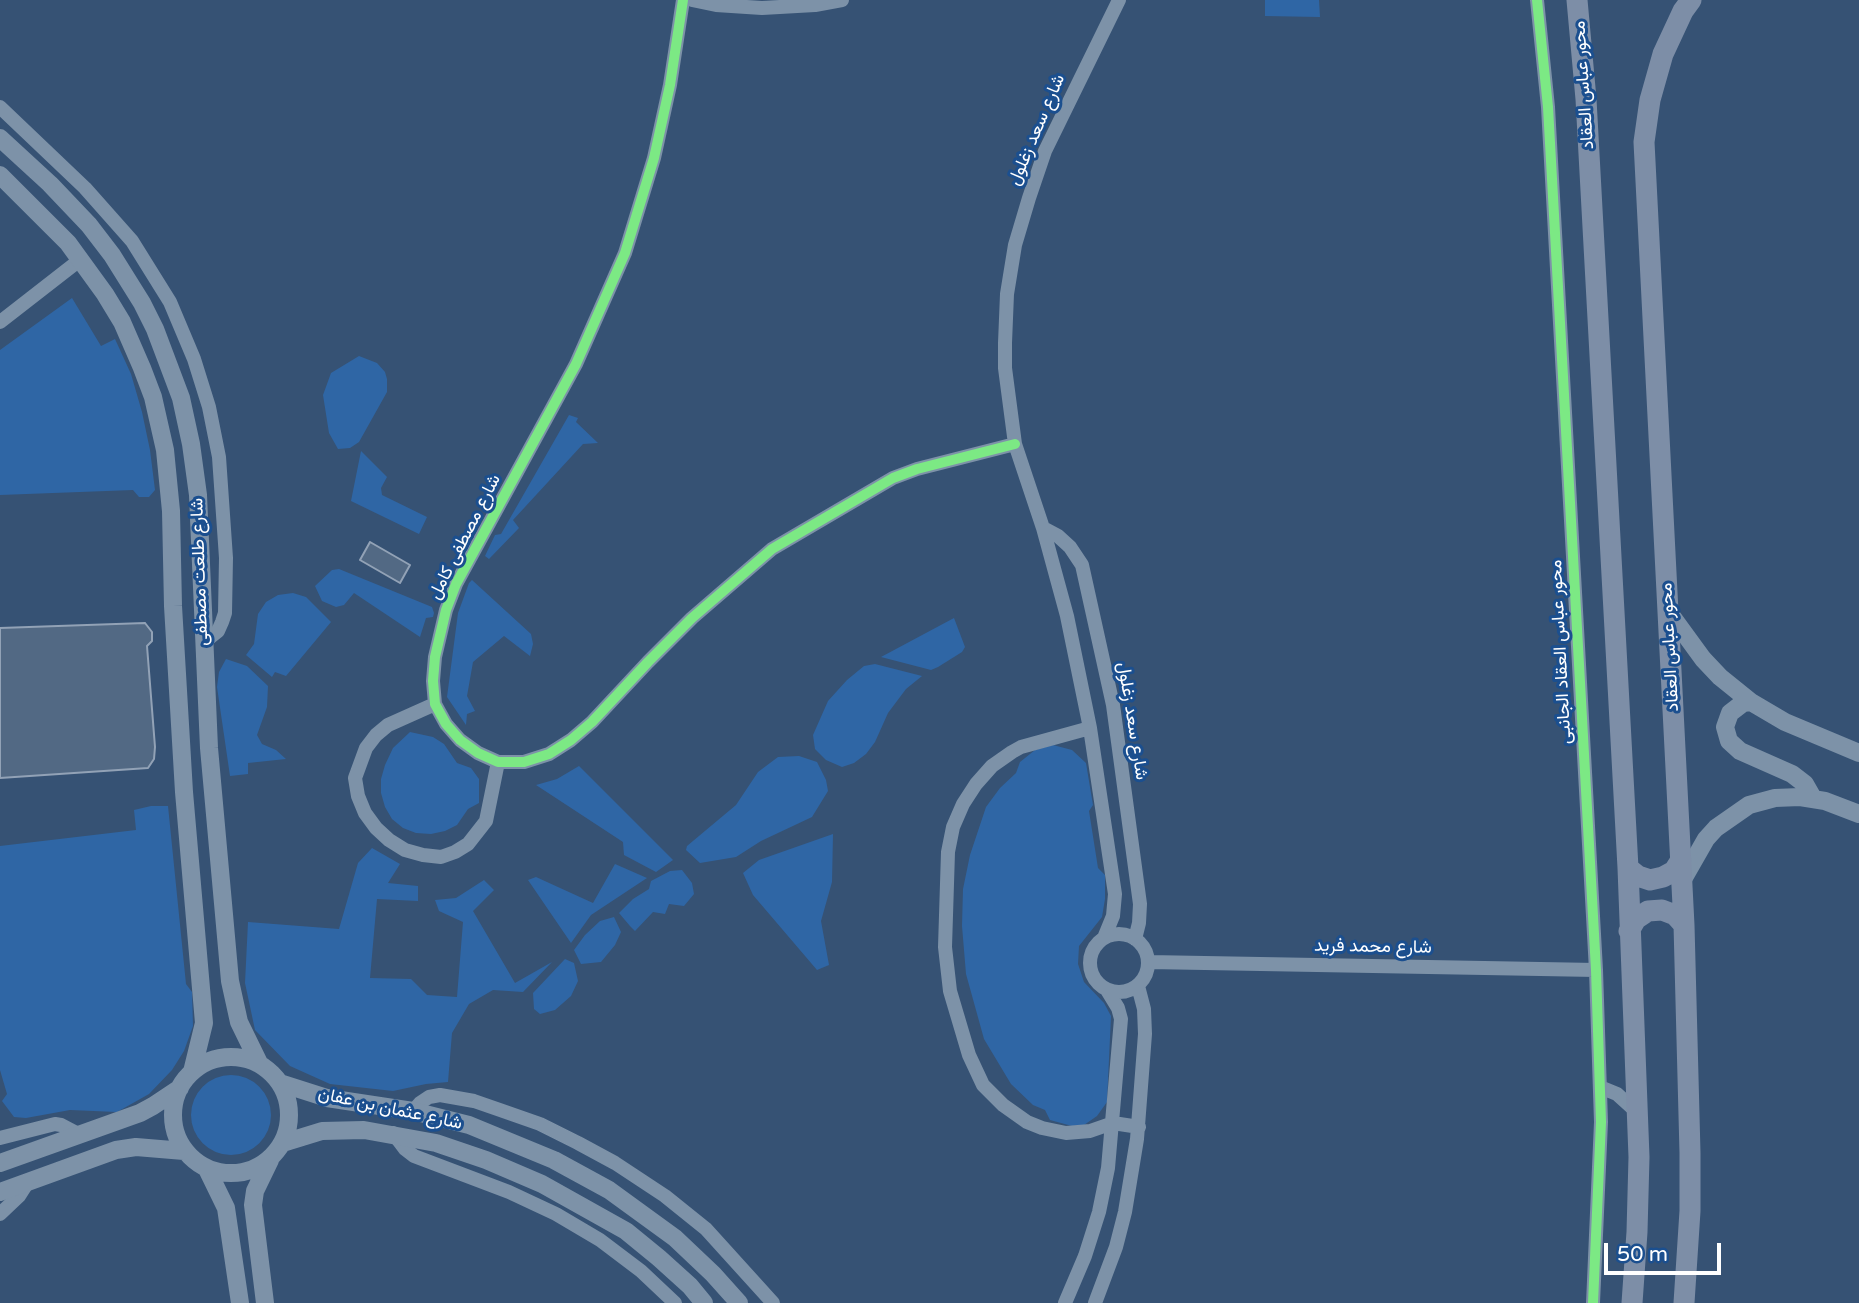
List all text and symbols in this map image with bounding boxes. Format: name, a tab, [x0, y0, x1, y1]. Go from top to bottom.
street label: محور عباس العقاد	[1569, 20, 1599, 150]
street label: شارع سعد زغلول	[1004, 71, 1070, 189]
street label: شارع مصطفى كامل	[424, 471, 506, 603]
street label: شارع طلعت مصطفى	[187, 498, 213, 646]
street label: محور عباس العقاد الجانبى	[1545, 559, 1577, 745]
street label: محور عباس العقاد	[1656, 582, 1684, 712]
street label: شارع سعد زغلول	[1112, 661, 1152, 781]
street label: شارع محمد فريد	[1314, 935, 1432, 959]
street label: شارع عثمان بن عفان	[316, 1083, 464, 1135]
scale bar	[1607, 1230, 1724, 1274]
text: 50 m	[1617, 1242, 1668, 1267]

